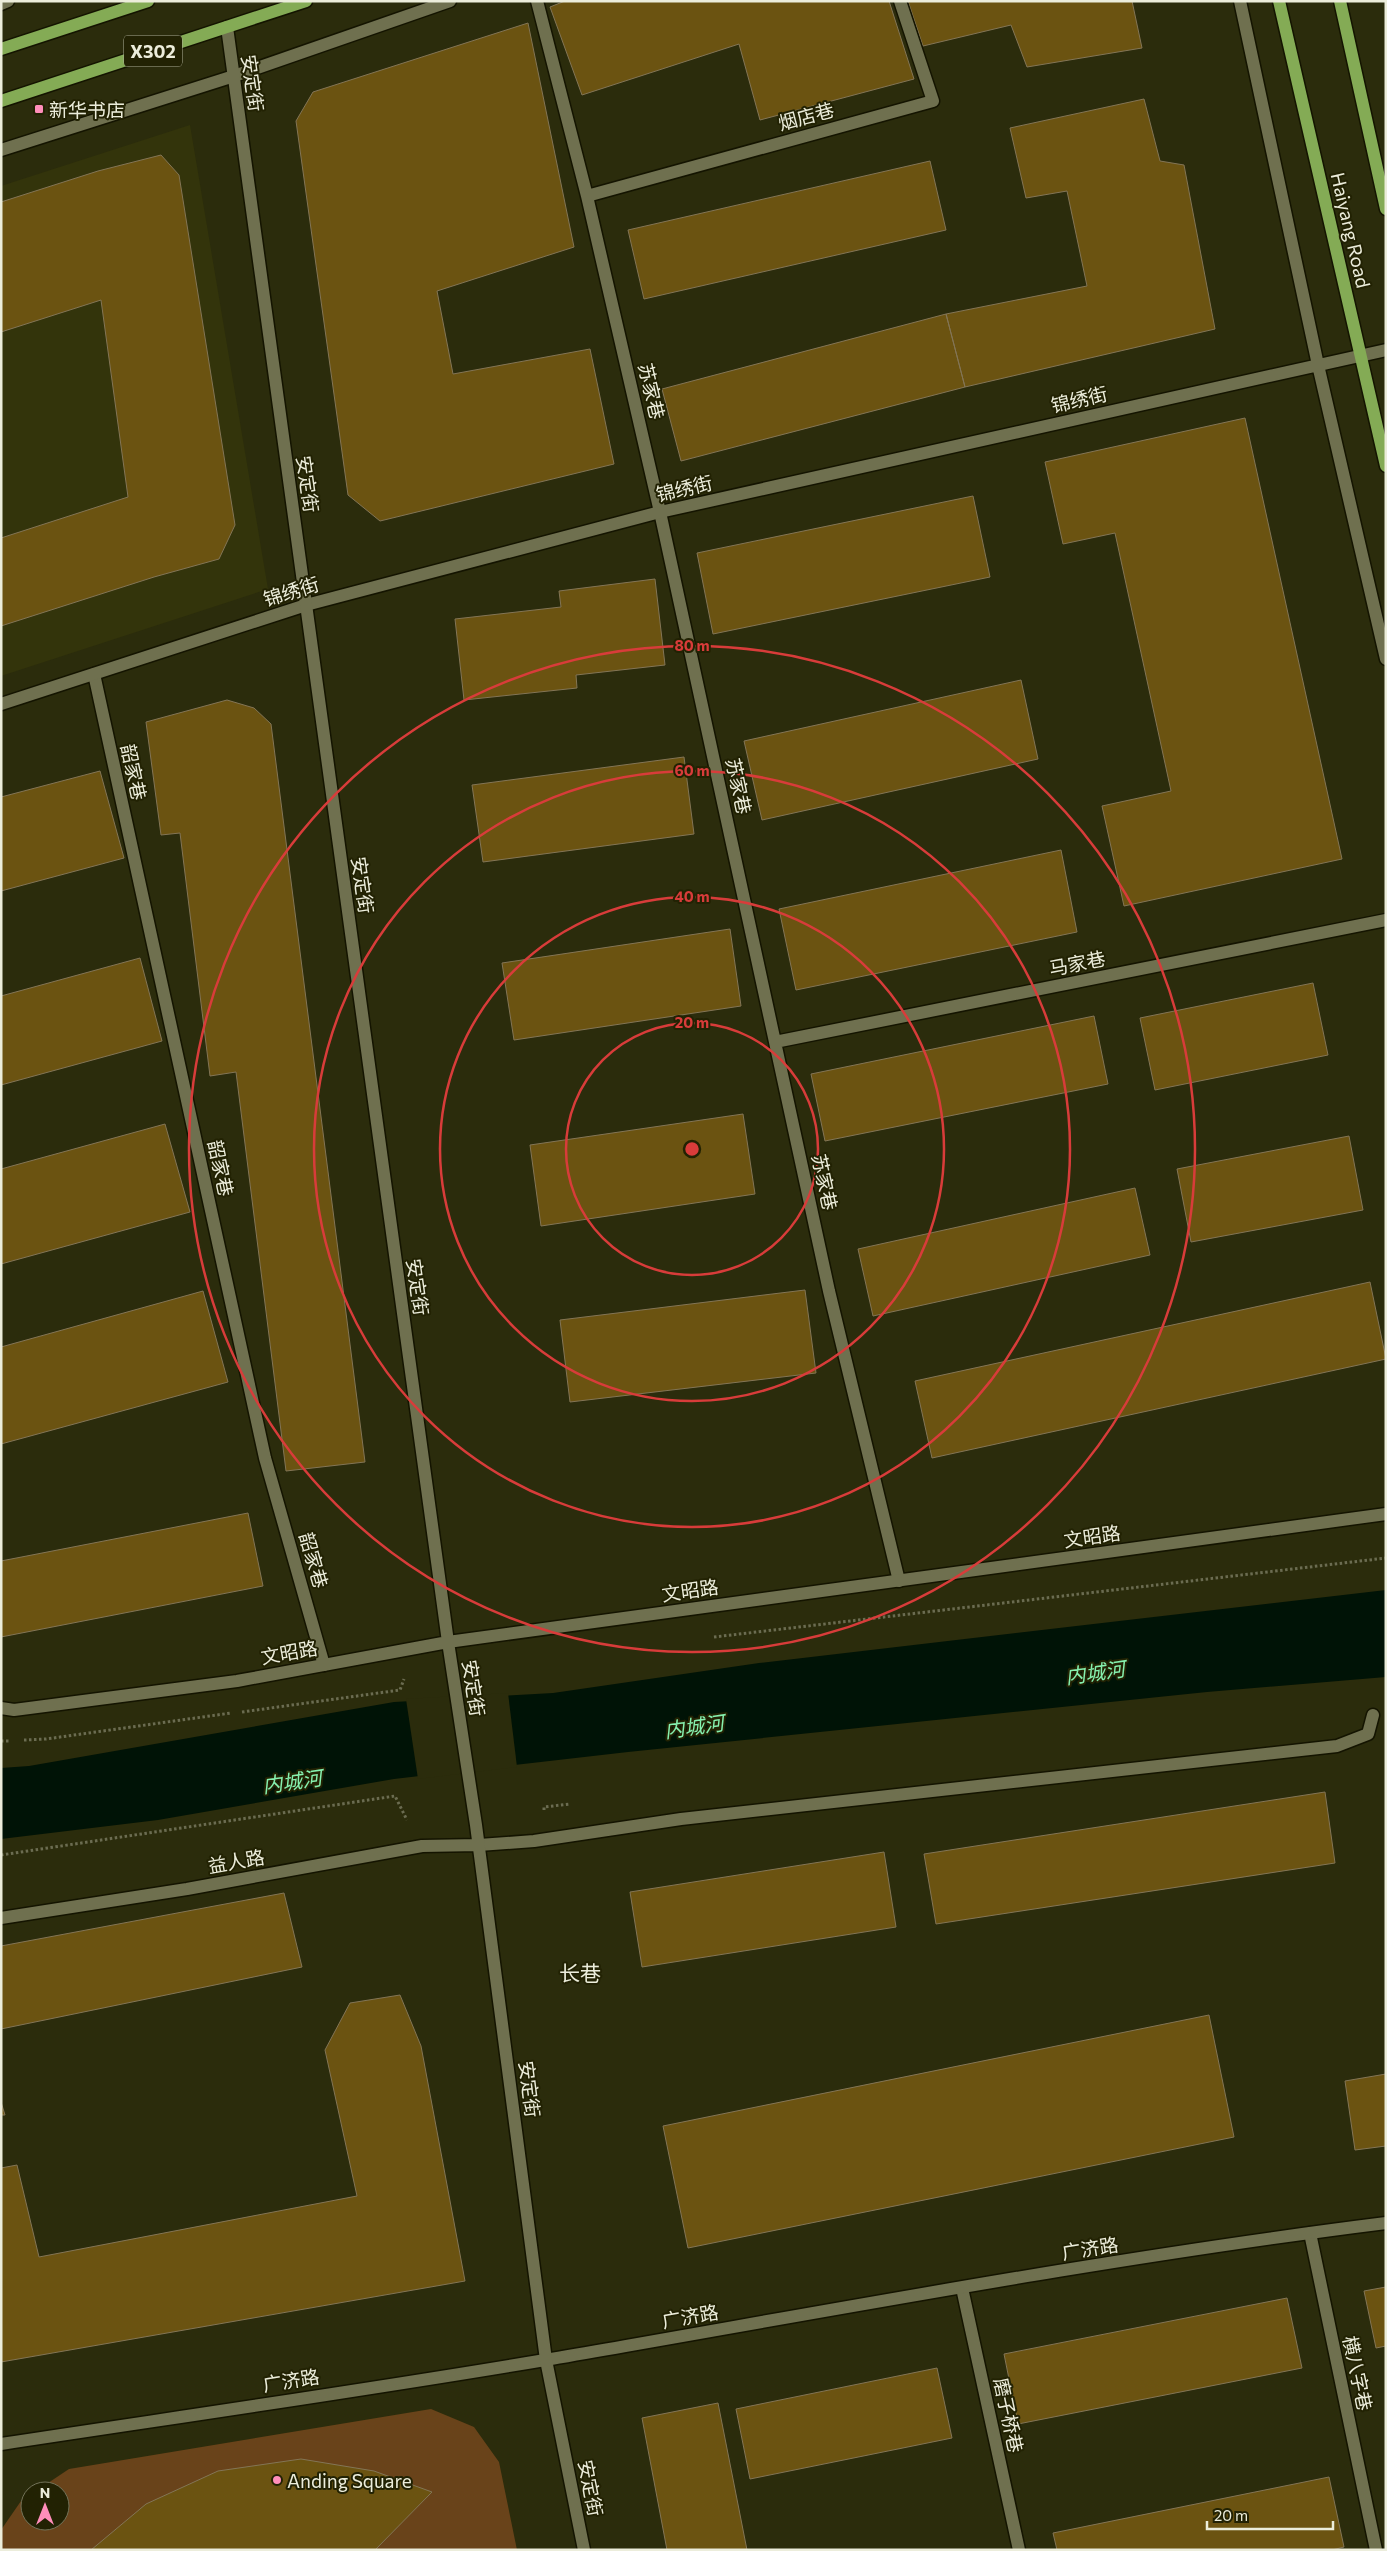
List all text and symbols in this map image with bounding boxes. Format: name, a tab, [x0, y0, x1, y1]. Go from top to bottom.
road number: X302	[124, 36, 182, 66]
street label: 安定街	[238, 53, 268, 113]
place label: 新华书店	[49, 98, 125, 121]
street label: 烟店巷	[775, 98, 837, 134]
marker: 新华书店	[33, 103, 45, 115]
street label: Haiyang Road	[1327, 170, 1375, 290]
street label: 苏家巷	[634, 361, 670, 421]
street label: 锦绣街	[1049, 381, 1109, 417]
street label: 安定街	[293, 454, 323, 514]
street label: 锦绣街	[654, 470, 714, 506]
street label: 锦绣街	[260, 572, 322, 610]
text: 80 m	[674, 636, 710, 654]
street label: 韶家巷	[117, 742, 151, 802]
street label: 苏家巷	[722, 756, 756, 816]
text: 60 m	[674, 761, 710, 779]
street label: 安定街	[348, 855, 378, 915]
text: 40 m	[674, 887, 710, 905]
street label: 马家巷	[1047, 946, 1107, 980]
text: 20 m	[675, 1013, 709, 1031]
street label: 韶家巷	[204, 1138, 238, 1198]
centre of rings	[683, 1140, 701, 1158]
street label: 苏家巷	[808, 1152, 842, 1212]
street label: 安定街	[403, 1257, 433, 1317]
street label: 文昭路	[1062, 1521, 1122, 1551]
street label: 韶家巷	[295, 1529, 333, 1591]
street label: 文昭路	[660, 1575, 720, 1605]
street label: 文昭路	[259, 1636, 319, 1668]
water label: 内城河	[1064, 1655, 1130, 1688]
street label: 安定街	[458, 1658, 490, 1718]
water label: 内城河	[663, 1709, 729, 1742]
water label: 内城河	[261, 1764, 327, 1797]
street label: 益人路	[206, 1845, 266, 1877]
district label: 长巷	[559, 1960, 601, 1985]
street label: 安定街	[515, 2059, 545, 2119]
street label: 广济路	[1060, 2232, 1120, 2264]
street label: 广济路	[660, 2300, 720, 2332]
street label: 横八字巷	[1339, 2333, 1377, 2413]
street label: 广济路	[261, 2364, 321, 2396]
street label: 磨子桥巷	[990, 2375, 1028, 2455]
street label: 安定街	[574, 2458, 608, 2518]
place label: Anding Square	[287, 2469, 412, 2492]
marker: Anding Square	[271, 2474, 283, 2486]
north arrow	[20, 2481, 70, 2531]
text: N	[40, 2484, 50, 2501]
scale bar	[1207, 2498, 1333, 2530]
text: 20 m	[1214, 2506, 1248, 2524]

